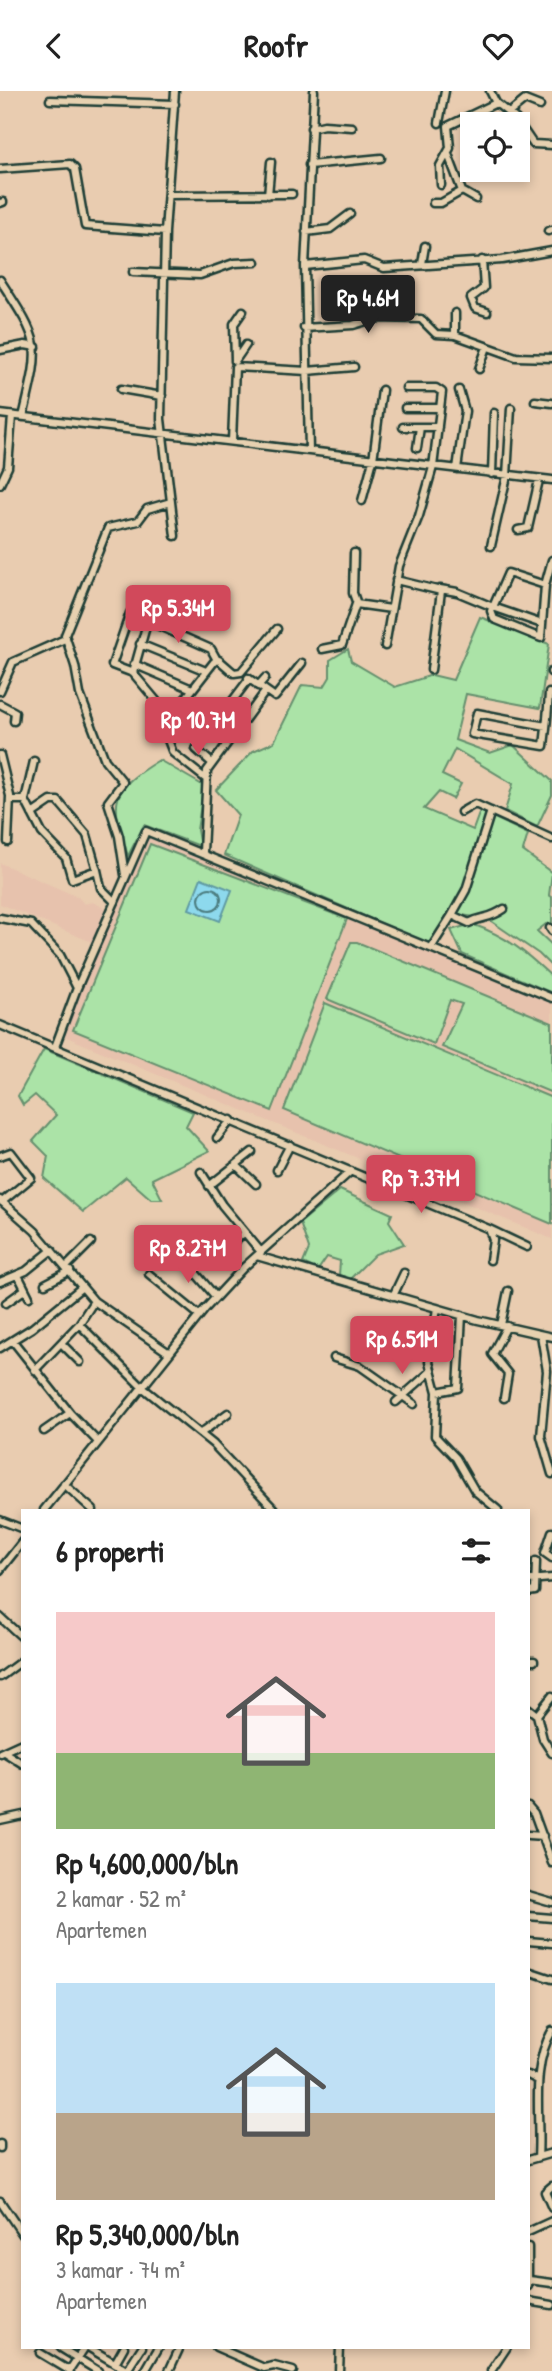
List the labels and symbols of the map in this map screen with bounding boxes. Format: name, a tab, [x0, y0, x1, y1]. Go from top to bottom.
pin: Rp 4.6M	[303, 275, 433, 335]
pin: Rp 5.34M	[106, 585, 250, 645]
pin: Rp 10.7M	[126, 697, 270, 757]
pin: Rp 7.37M	[349, 1155, 493, 1215]
pin: Rp 8.27M	[116, 1225, 260, 1285]
pin: Rp 6.51M	[330, 1317, 474, 1376]

